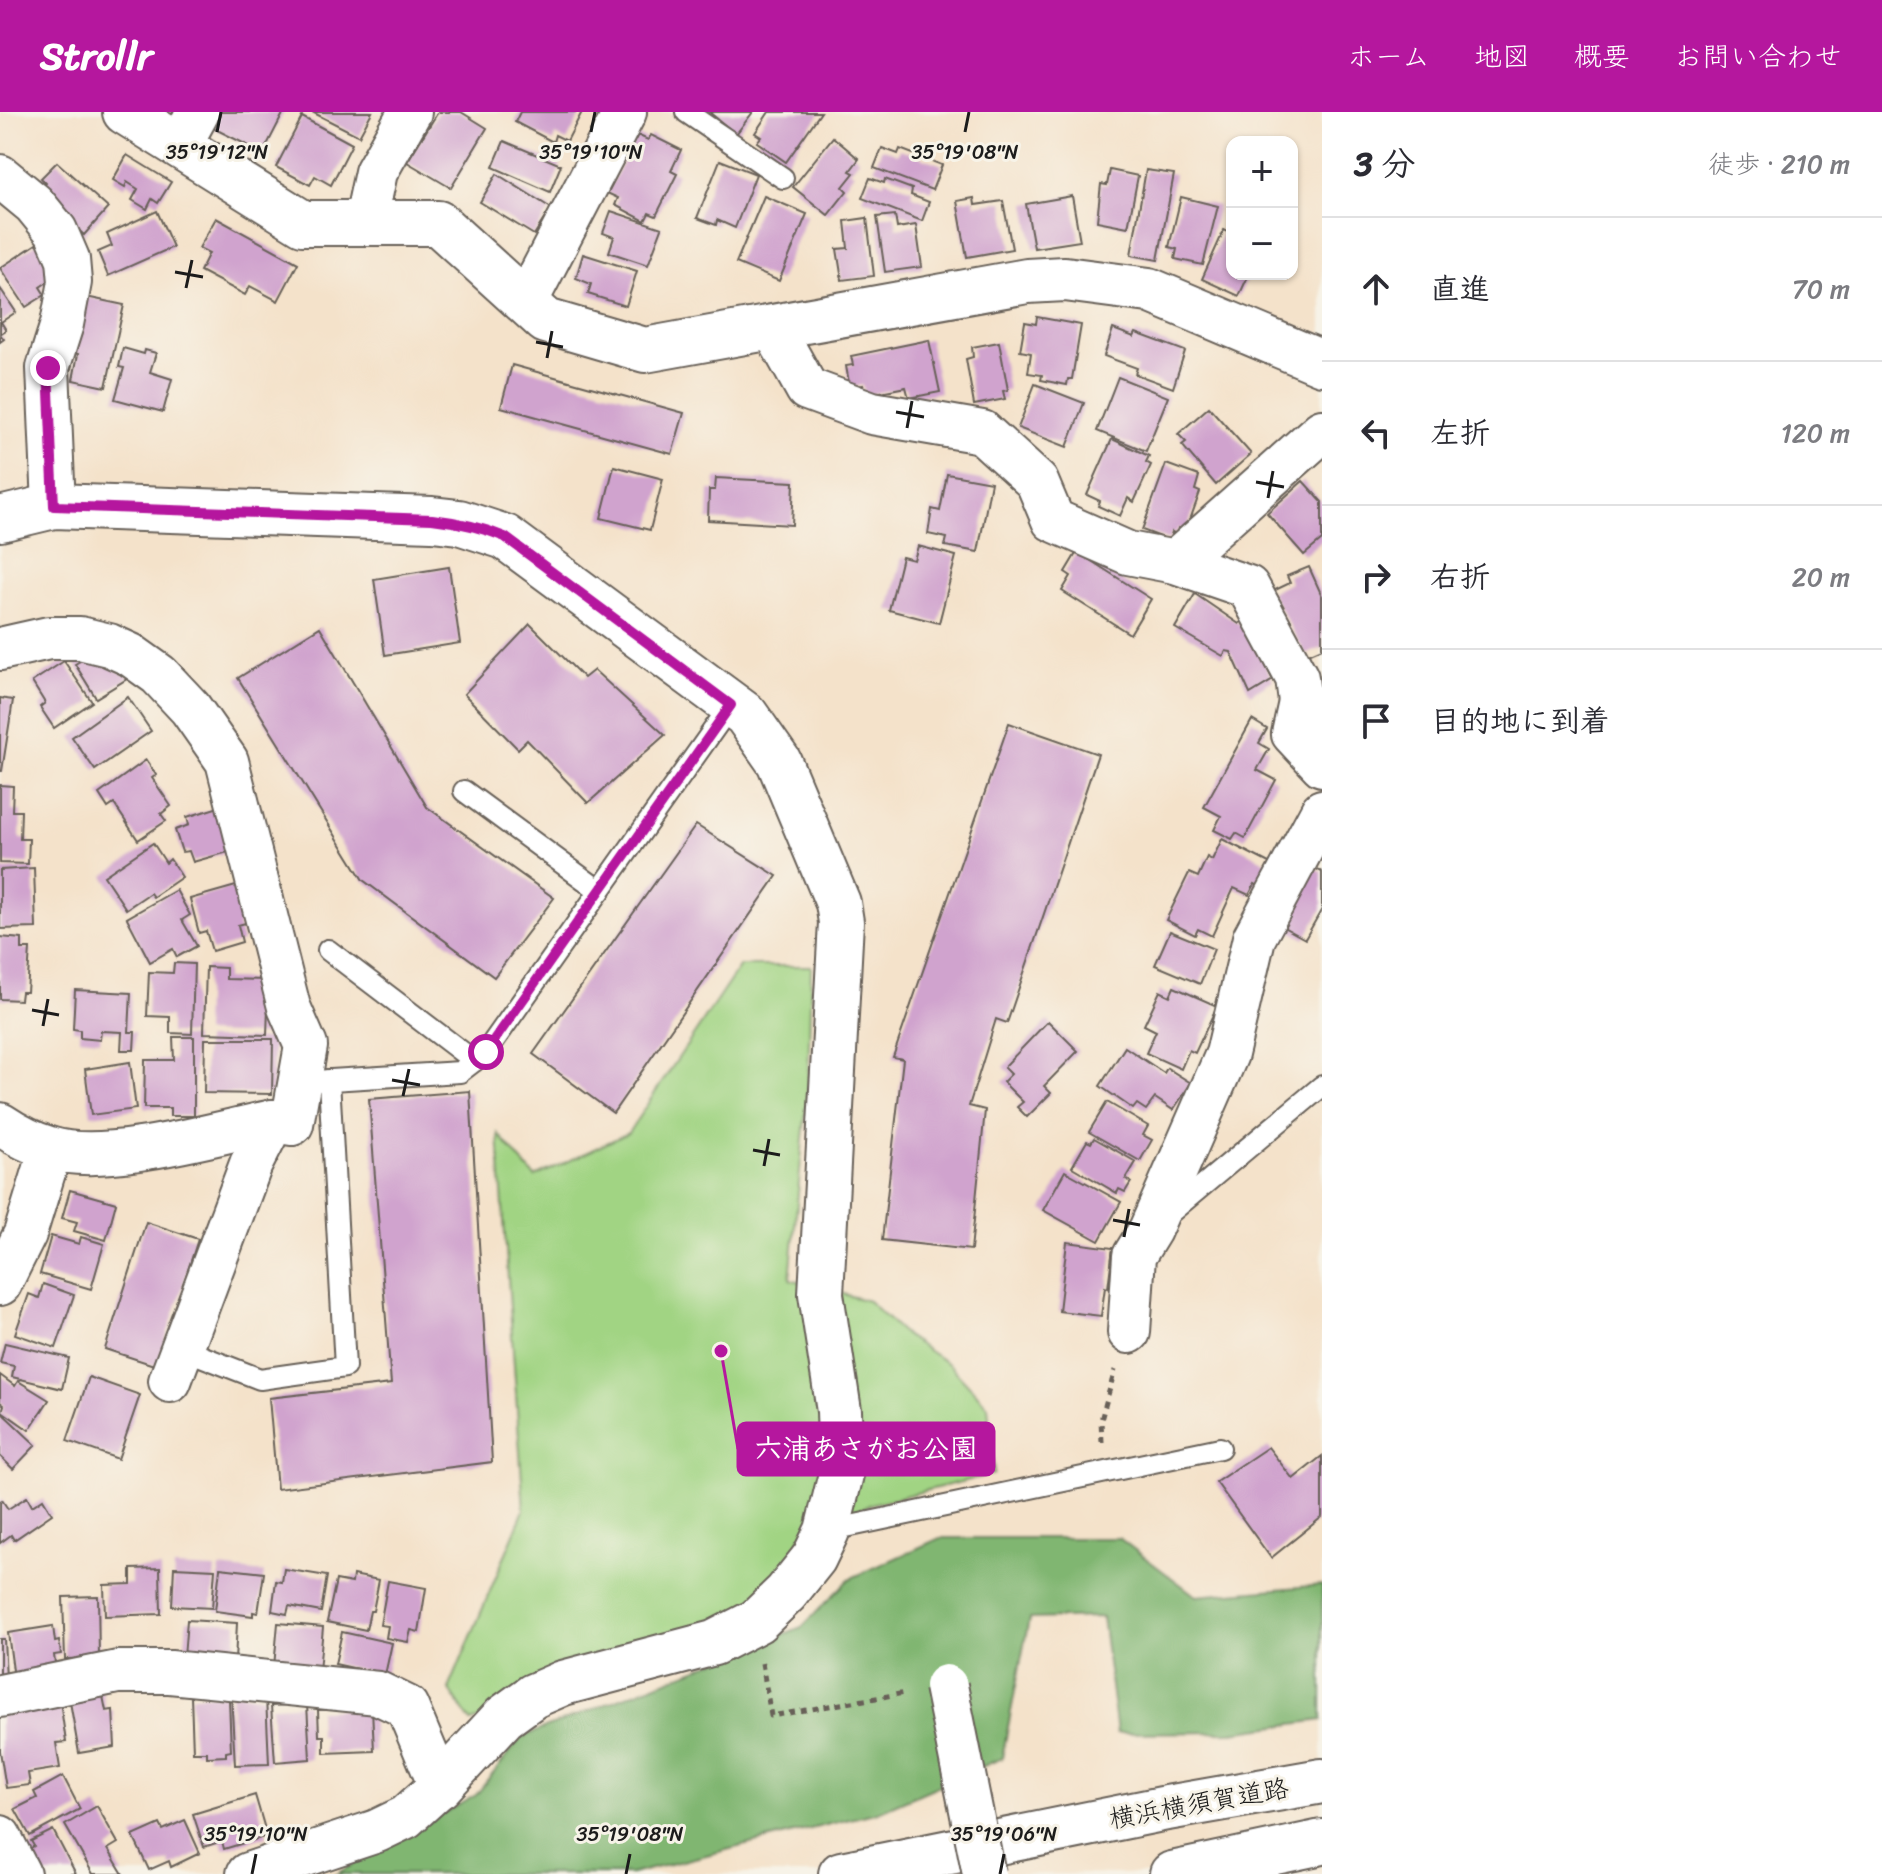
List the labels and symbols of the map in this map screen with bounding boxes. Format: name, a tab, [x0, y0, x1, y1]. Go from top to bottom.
text: 35°19'12"N	[166, 135, 268, 170]
text: 35°19'10"N	[539, 135, 643, 170]
text: 35°19'08"N	[912, 135, 1019, 170]
route end	[30, 350, 66, 386]
route start	[468, 1034, 504, 1070]
callout: 六浦あさがお公園	[738, 1423, 994, 1475]
text: 六浦あさがお公園	[754, 1424, 978, 1473]
street label: 横浜横須賀道路	[1105, 1765, 1293, 1841]
text: 35°19'10"N	[204, 1817, 308, 1852]
text: 35°19'08"N	[577, 1817, 684, 1852]
text: 35°19'06"N	[951, 1817, 1057, 1852]

